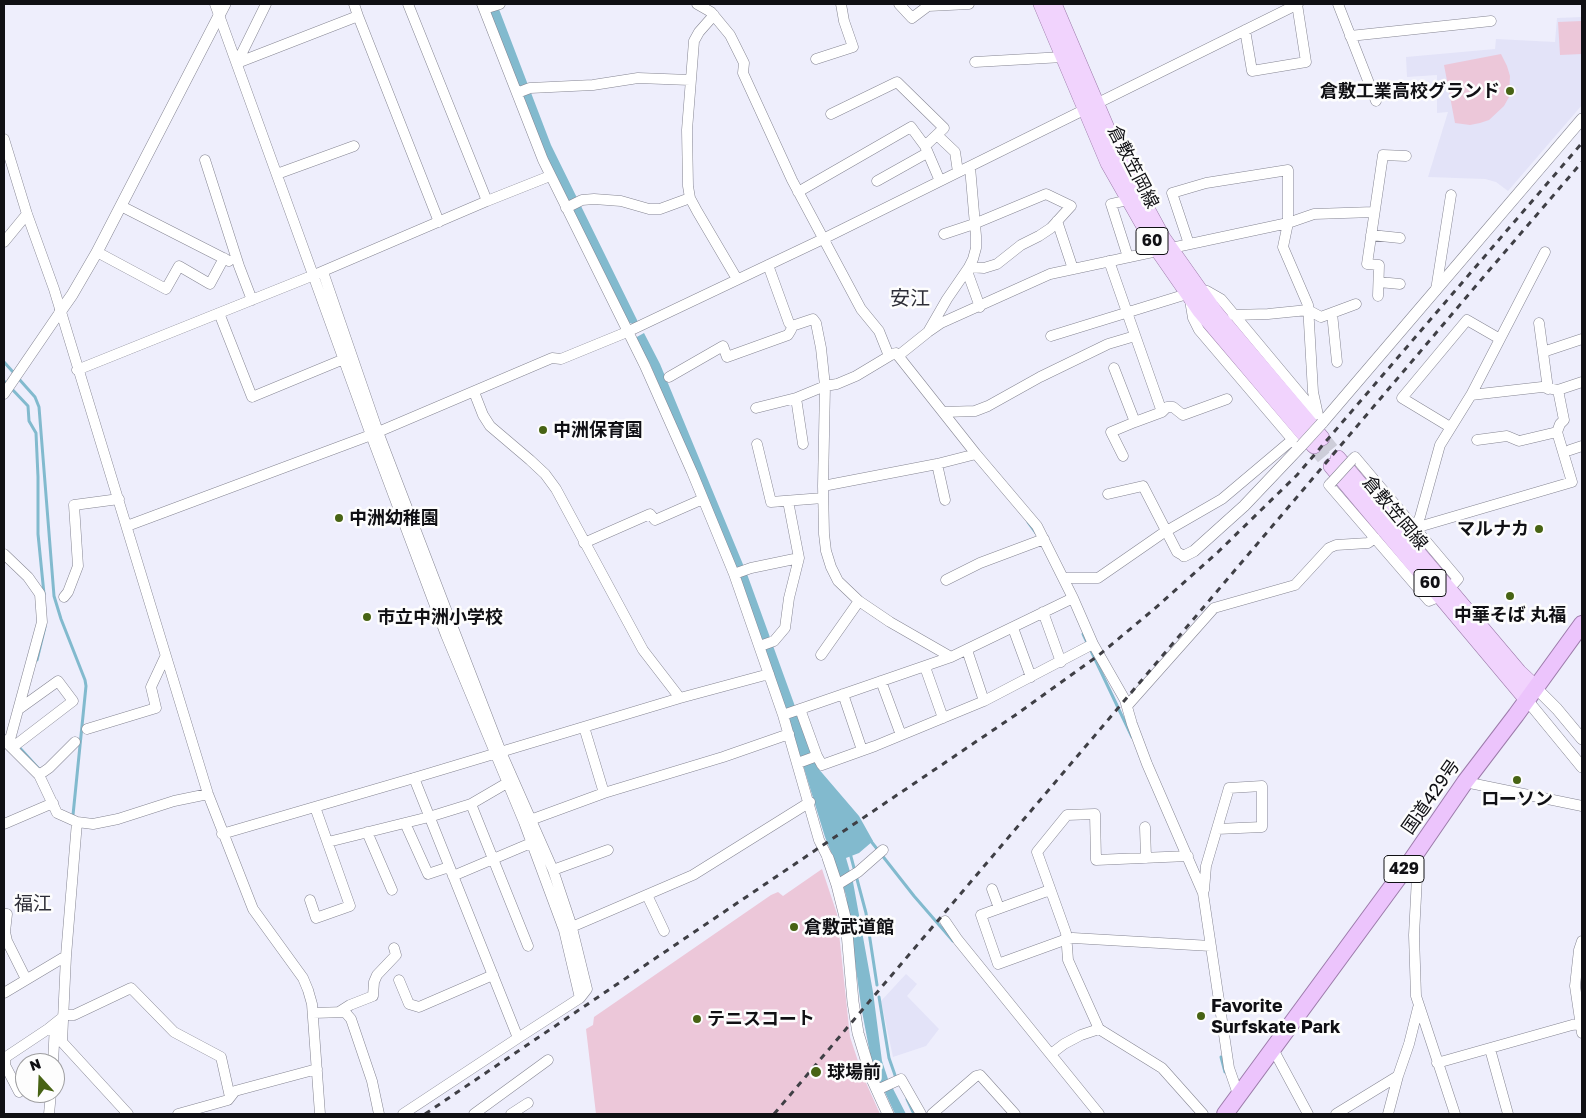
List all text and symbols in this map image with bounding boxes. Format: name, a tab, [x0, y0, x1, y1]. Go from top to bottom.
place label: 倉敷工業高校グランド	[1320, 80, 1500, 102]
marker: 倉敷工業高校グランド	[1504, 85, 1516, 97]
street label: 倉敷笠岡線	[1103, 122, 1163, 212]
road number: 60	[1136, 228, 1168, 255]
district label: 安江	[890, 287, 930, 311]
place label: 中洲保育園	[553, 419, 643, 441]
marker: 中洲保育園	[537, 424, 549, 436]
street label: 倉敷笠岡線	[1358, 472, 1432, 554]
place label: 中洲幼稚園	[349, 507, 439, 529]
marker: 中洲幼稚園	[333, 512, 345, 524]
place label: マルナカ	[1457, 518, 1529, 540]
marker: マルナカ	[1533, 523, 1545, 535]
road number: 60	[1414, 570, 1446, 596]
marker: 中華そば 丸福	[1504, 590, 1516, 602]
place label: 中華そば 丸福	[1454, 604, 1566, 626]
place label: 市立中洲小学校	[377, 606, 503, 628]
marker: 市立中洲小学校	[361, 611, 373, 623]
street label: 国道429号	[1397, 755, 1465, 839]
marker: ローソン	[1511, 774, 1523, 786]
place label: ローソン	[1481, 788, 1553, 810]
road number: 429	[1384, 856, 1424, 882]
district label: 福江	[14, 893, 52, 915]
place label: 倉敷武道館	[804, 916, 894, 938]
marker: 倉敷武道館	[788, 921, 800, 933]
place label: Favorite Surfskate Park	[1211, 995, 1340, 1038]
place label: テニスコート	[707, 1008, 815, 1030]
marker: Favorite Surfskate Park	[1195, 1010, 1207, 1022]
marker: テニスコート	[691, 1013, 703, 1025]
north arrow	[15, 1053, 65, 1103]
text: N	[27, 1055, 43, 1074]
place label: 球場前	[827, 1061, 881, 1083]
marker: 球場前	[809, 1065, 823, 1079]

